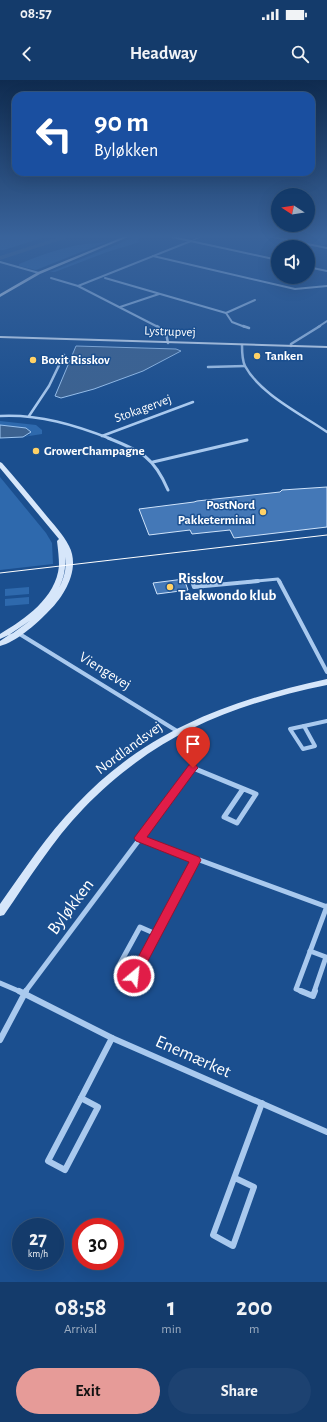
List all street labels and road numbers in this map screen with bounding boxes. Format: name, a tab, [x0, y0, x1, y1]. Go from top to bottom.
street label: Lystrupvej	[144, 325, 196, 339]
street label: Stokagervej	[113, 393, 173, 425]
street label: Viengevej	[76, 649, 134, 693]
street label: Nordlandsvej	[93, 719, 165, 777]
street label: Byløkken	[44, 876, 98, 938]
street label: Enemærket	[153, 1032, 234, 1082]

